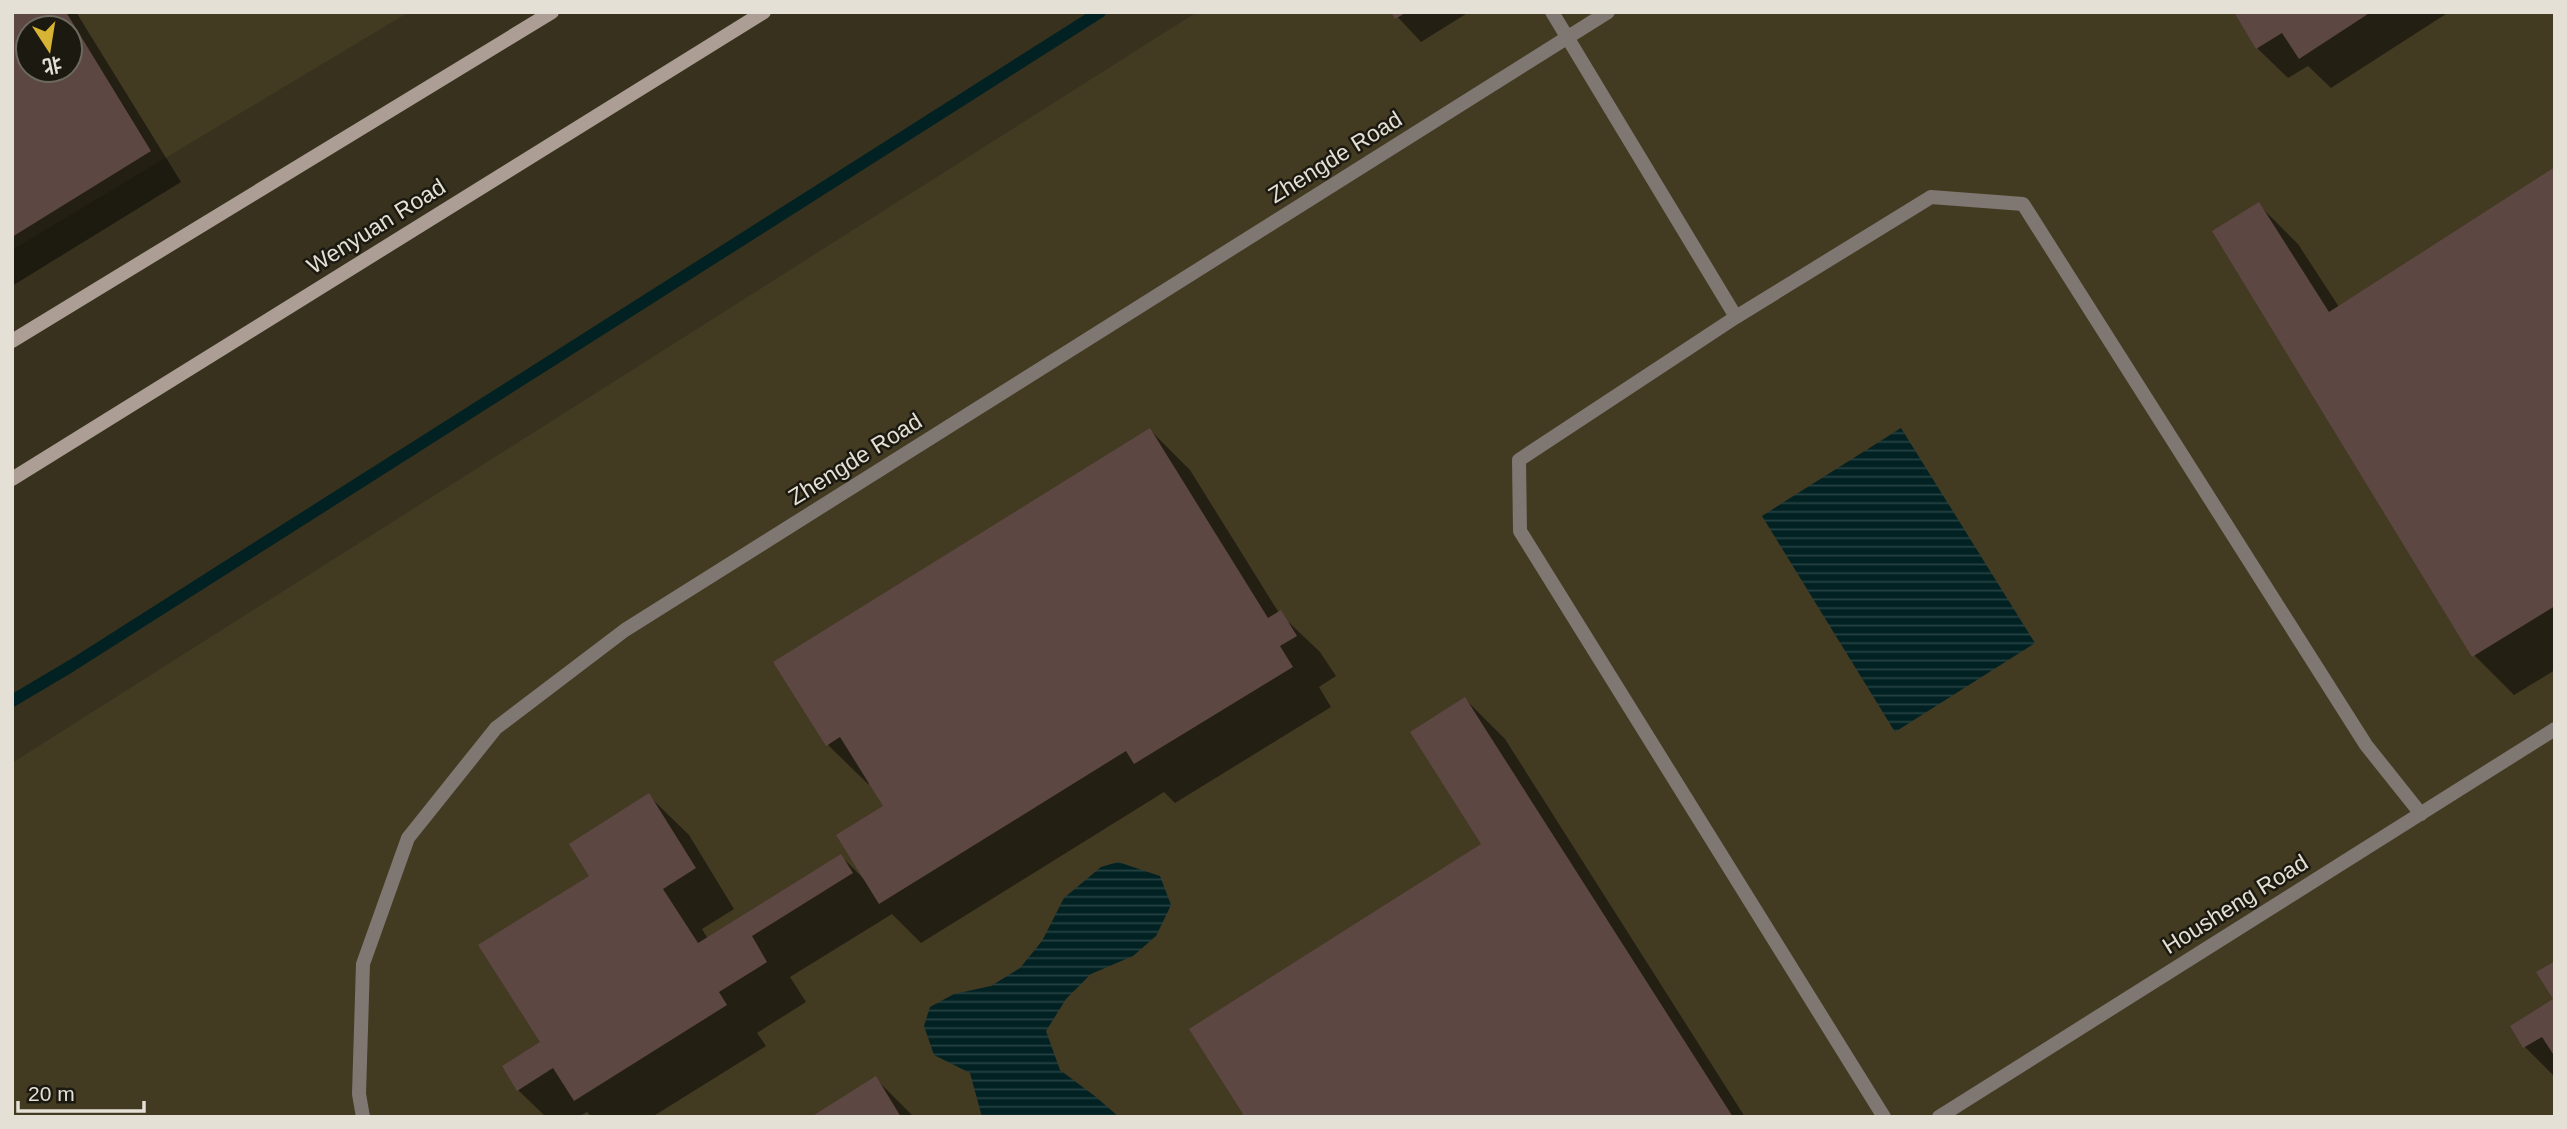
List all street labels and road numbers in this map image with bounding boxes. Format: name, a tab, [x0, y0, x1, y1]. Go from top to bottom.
street label: Zhengde Road	[1264, 106, 1406, 208]
street label: Wenyuan Road	[302, 173, 450, 279]
street label: Zhengde Road	[784, 408, 926, 510]
street label: Housheng Road	[2158, 849, 2312, 959]

